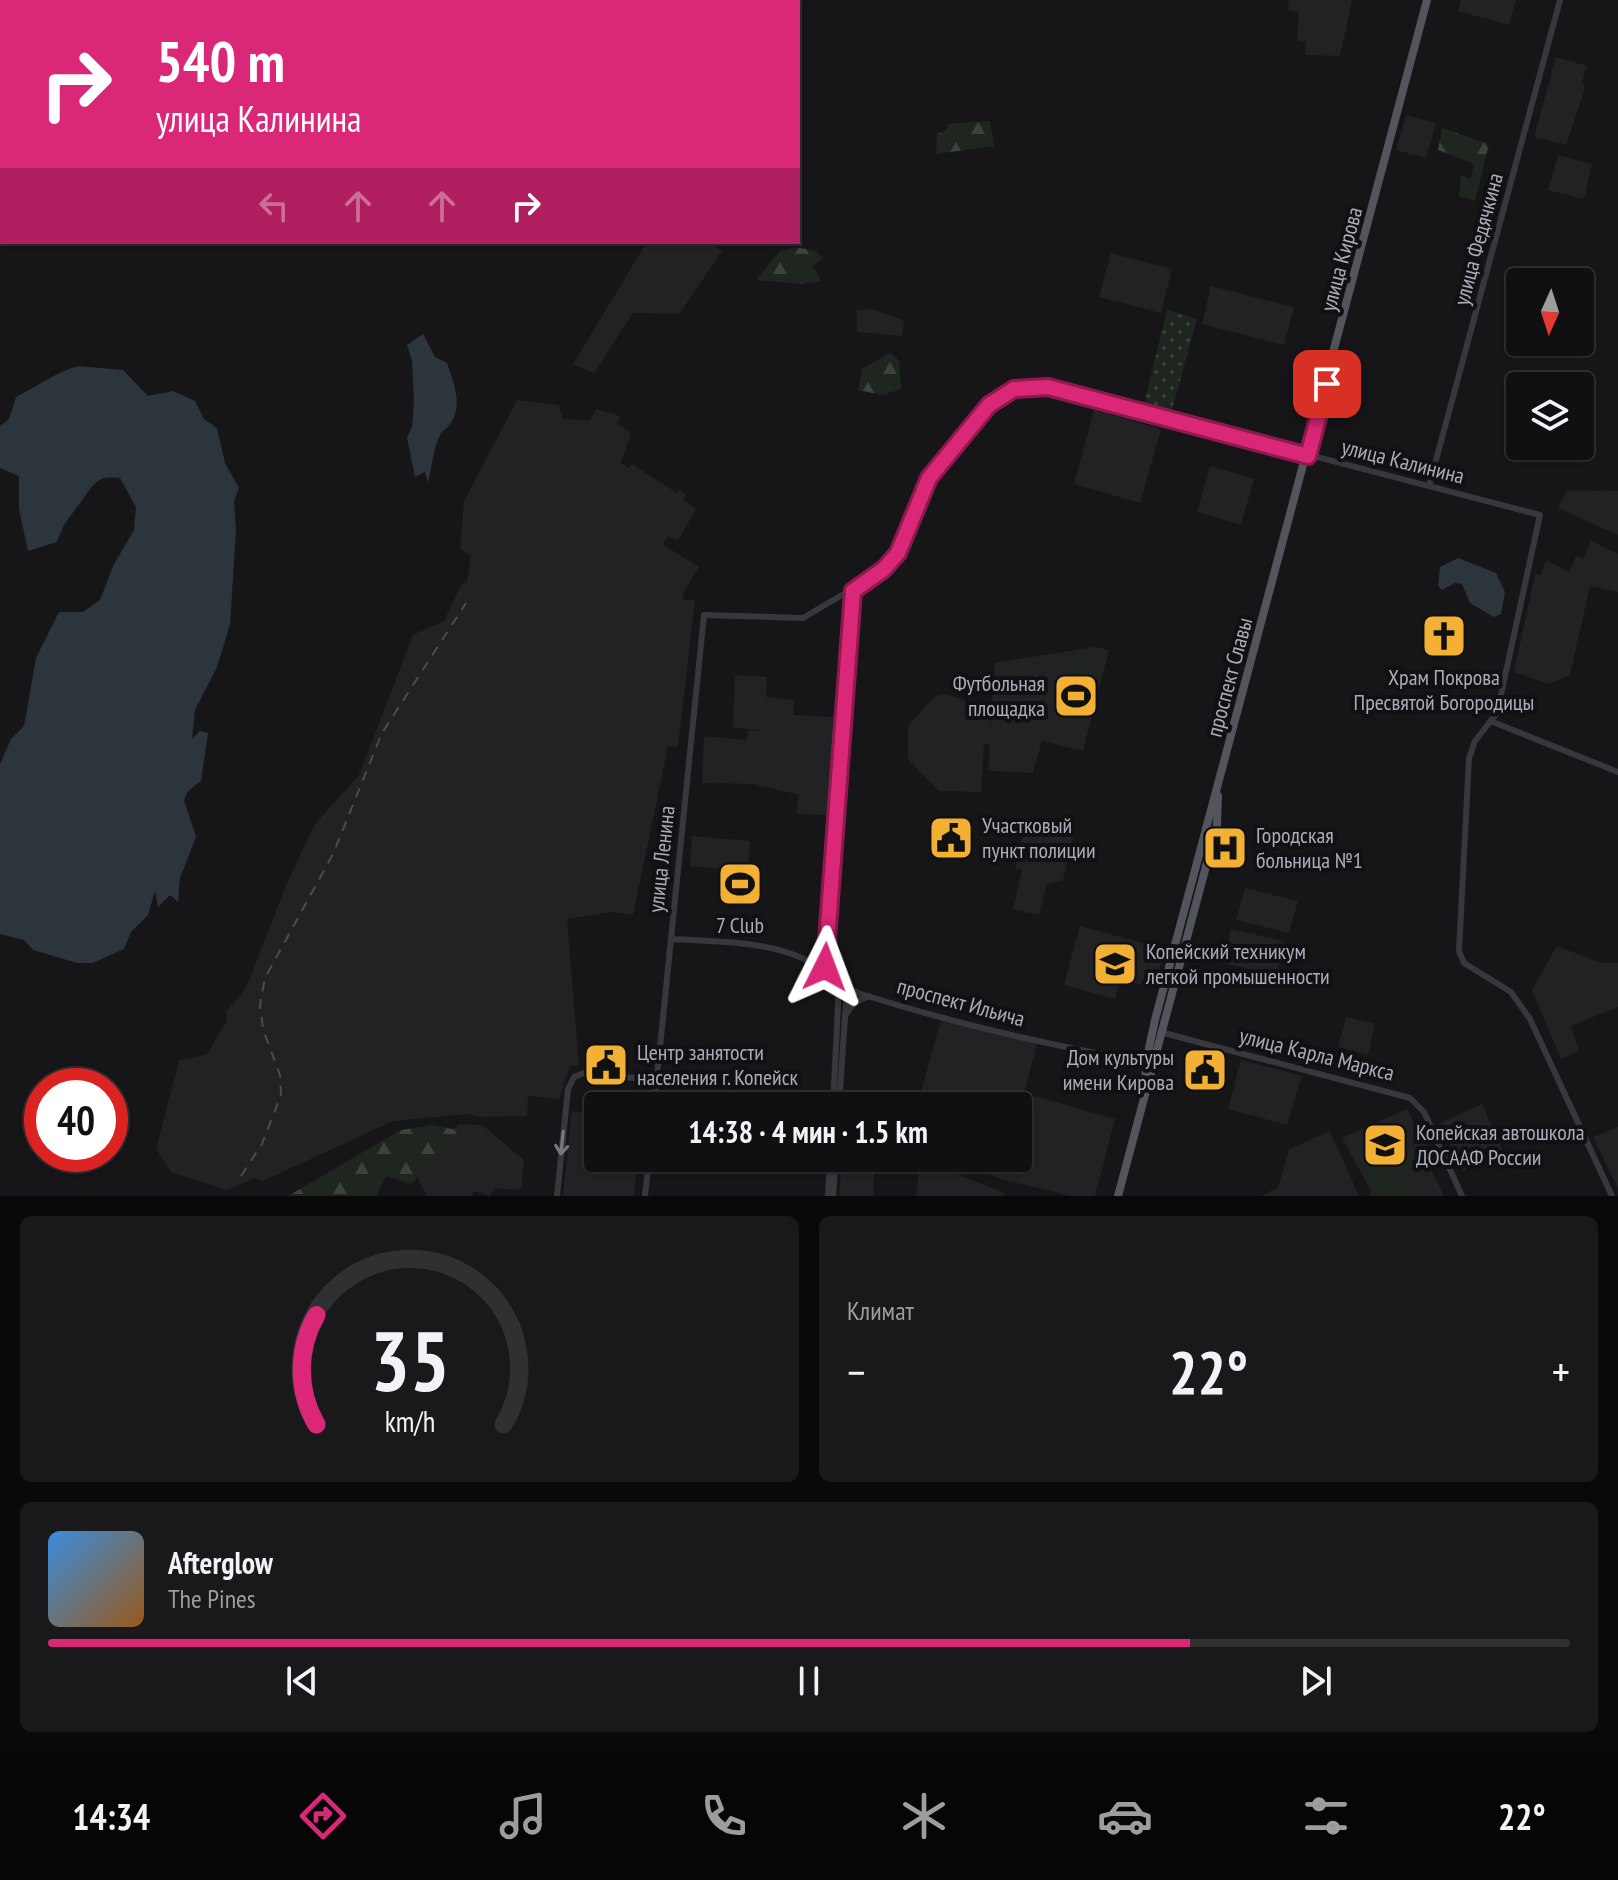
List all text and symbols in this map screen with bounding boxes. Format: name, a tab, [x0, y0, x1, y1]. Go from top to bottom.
text: 540 m	[156, 25, 285, 97]
icon: right	[24, 32, 128, 136]
text: улица Калинина	[156, 95, 362, 142]
street label: улица Федячкина	[1447, 170, 1509, 308]
icon: left	[252, 184, 296, 228]
icon: ahead	[336, 184, 380, 228]
icon: ahead	[420, 184, 464, 228]
icon: right	[504, 184, 548, 228]
street label: улица Кирова	[1314, 204, 1368, 314]
north arrow	[1506, 268, 1594, 356]
map controls	[1506, 268, 1594, 460]
pin	[1293, 350, 1361, 418]
icon: arrive	[1305, 362, 1349, 406]
button: layers	[1506, 372, 1594, 460]
street label: улица Калинина	[1339, 432, 1467, 490]
church icon: Храм Покрова Пресвятой Богородицы	[1420, 612, 1468, 660]
street label: проспект Славы	[1200, 614, 1258, 740]
place label: Храм Покрова Пресвятой Богородицы	[1354, 663, 1534, 716]
place label: Футбольная площадка	[953, 669, 1045, 722]
sports icon: Футбольная площадка	[1052, 672, 1100, 720]
street label: улица Ленина	[641, 804, 681, 914]
place label: Участковый пункт полиции	[982, 811, 1096, 864]
public building icon: Участковый пункт полиции	[927, 814, 975, 862]
place label: Городская больница №1	[1256, 821, 1363, 874]
hospital icon: Городская больница №1	[1201, 824, 1249, 872]
sports icon: 7 Club	[716, 860, 764, 908]
place label: 7 Club	[716, 911, 764, 939]
position arrow	[783, 925, 867, 1009]
place label: Копейский техникум легкой промышенности	[1145, 937, 1330, 990]
school or university icon: Копейский техникум легкой промышенности	[1091, 940, 1139, 988]
street label: проспект Ильича	[894, 972, 1028, 1032]
street label: улица Карла Маркса	[1237, 1021, 1397, 1087]
place label: Центр занятости населения г. Копейск	[637, 1038, 799, 1091]
public building icon: Центр занятости населения г. Копейск	[582, 1041, 630, 1089]
place label: Дом культуры имени Кирова	[1063, 1043, 1174, 1096]
public building icon: Дом культуры имени Кирова	[1181, 1046, 1229, 1094]
speed limit sign: 40	[24, 1068, 128, 1172]
text: 14:38 · 4 мин · 1.5 km	[688, 1112, 928, 1151]
place label: Копейская автошкола ДОСААФ России	[1416, 1118, 1584, 1171]
school or university icon: Копейская автошкола ДОСААФ России	[1361, 1121, 1409, 1169]
one-way arrow	[555, 1129, 570, 1156]
text: Климат	[847, 1294, 914, 1327]
text: 35	[370, 1306, 449, 1414]
text: 22°	[1169, 1333, 1248, 1411]
text: −	[847, 1343, 865, 1400]
text: +	[1552, 1343, 1570, 1400]
text: km/h	[384, 1403, 435, 1440]
text: Afterglow	[168, 1543, 273, 1582]
text: The Pines	[168, 1582, 256, 1615]
icon: previous	[280, 1659, 324, 1703]
icon: pause	[787, 1659, 831, 1703]
icon: next	[1294, 1659, 1338, 1703]
icon: directions	[295, 1788, 351, 1844]
icon: music	[495, 1788, 551, 1844]
icon: phone	[696, 1788, 752, 1844]
icon: climate	[896, 1788, 952, 1844]
icon: car	[1097, 1788, 1153, 1844]
icon: filters	[1298, 1788, 1354, 1844]
text: 14:34	[72, 1793, 150, 1840]
text: 22°	[1498, 1793, 1546, 1840]

